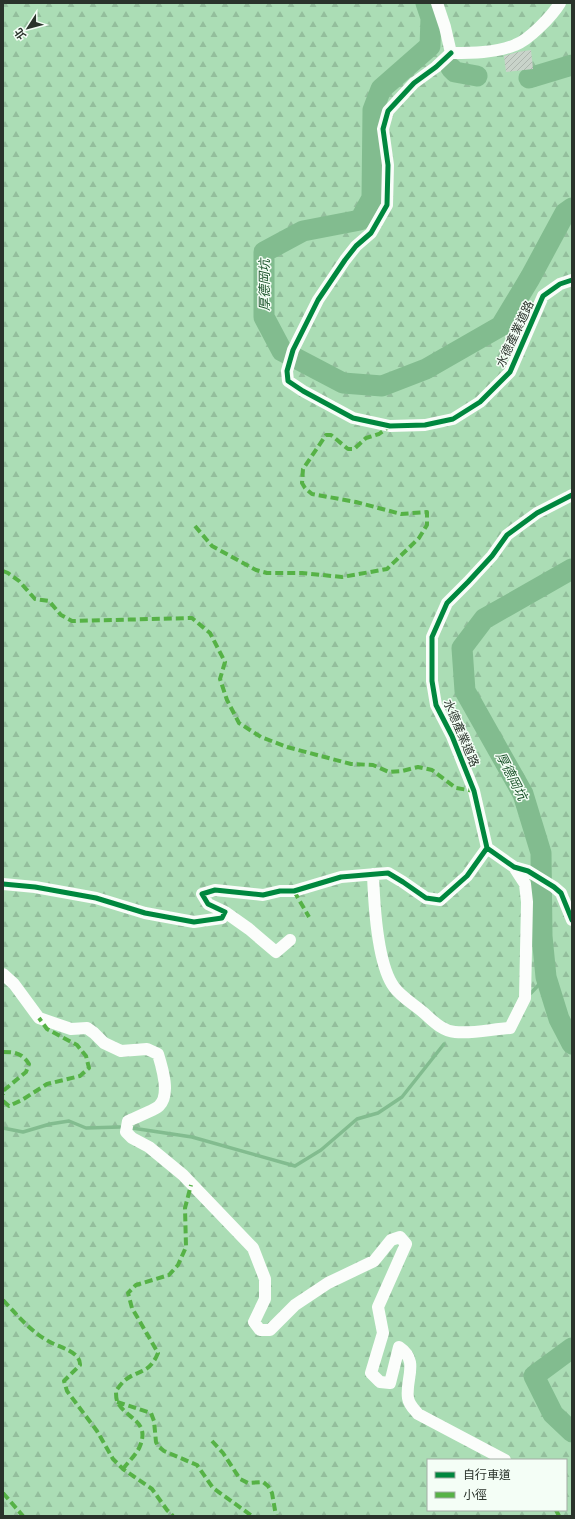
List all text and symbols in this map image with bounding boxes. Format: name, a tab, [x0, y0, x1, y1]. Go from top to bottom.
north arrow	[8, 8, 48, 48]
text: 北	[12, 26, 28, 42]
water label: 厚德岡坑	[257, 257, 272, 311]
street label: 水德產業道路	[493, 298, 537, 370]
street label: 水德產業道路	[440, 697, 482, 769]
water label: 厚德岡坑	[493, 750, 531, 805]
legend	[427, 1459, 567, 1511]
text: 自行車道	[463, 1468, 511, 1482]
text: 小徑	[463, 1488, 487, 1502]

